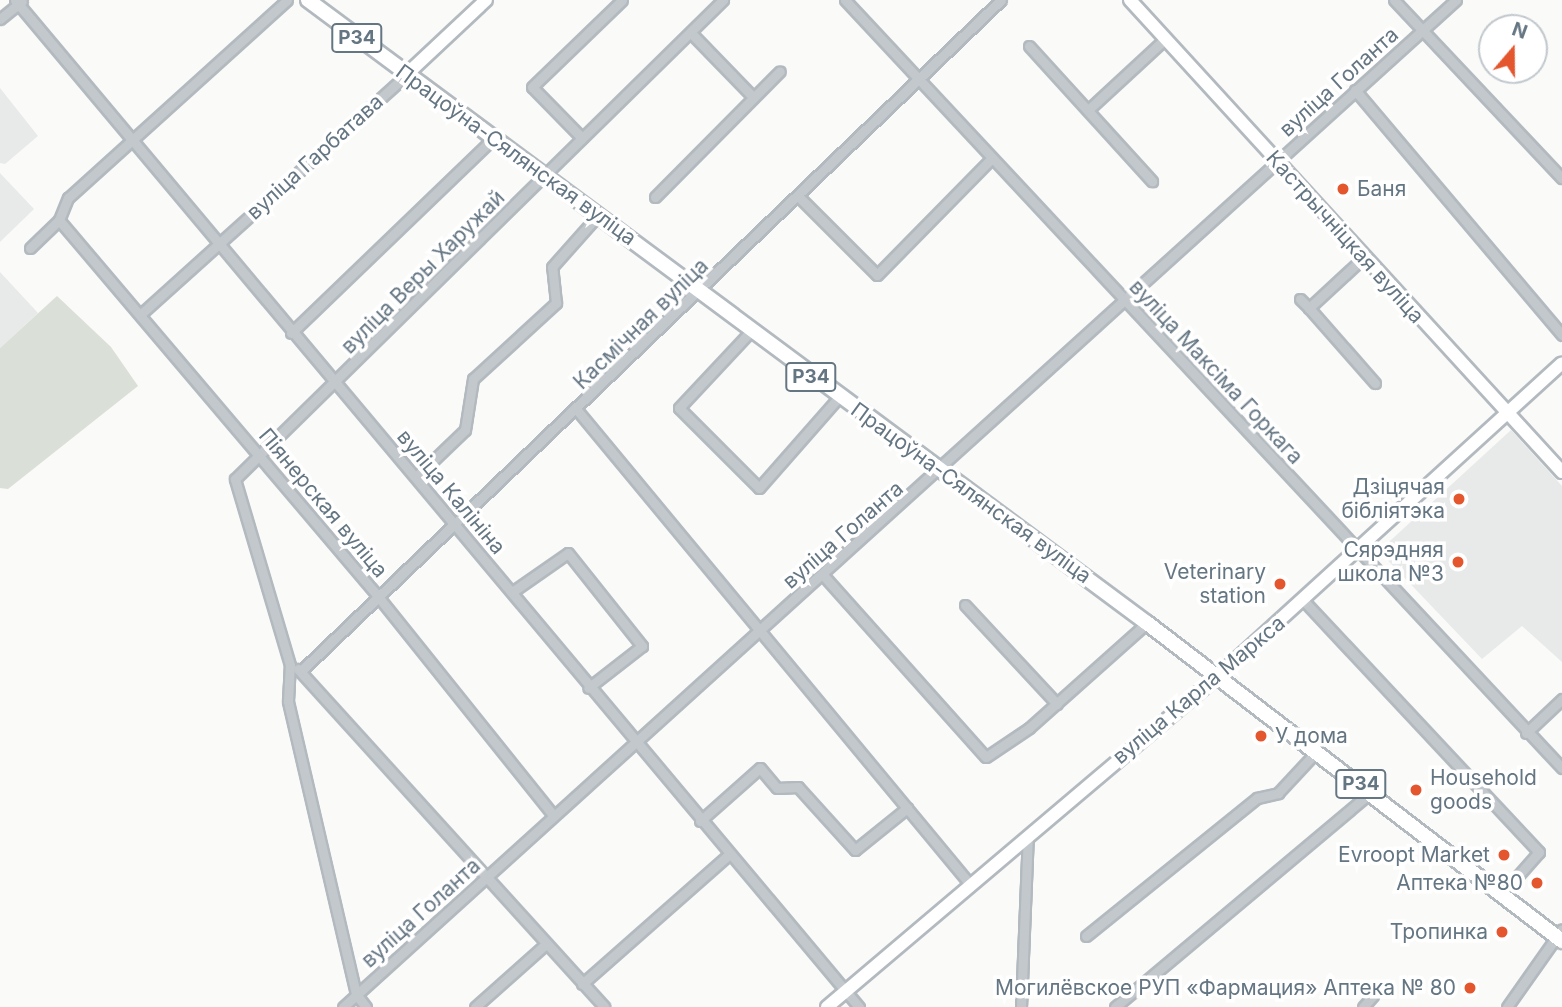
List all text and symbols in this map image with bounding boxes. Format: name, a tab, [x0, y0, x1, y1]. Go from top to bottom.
north arrow	[1478, 14, 1548, 84]
text: N	[1509, 17, 1530, 44]
road number: Р34	[331, 22, 383, 54]
street label: вуліца Голанта	[1274, 22, 1404, 142]
street label: Працоўна-Сялянская вуліца	[391, 59, 641, 251]
street label: вуліца Гарбатава	[242, 89, 388, 225]
street label: Кастрычніцкая вуліца	[1261, 146, 1429, 328]
place label: Баня	[1357, 176, 1406, 202]
marker: Баня	[1335, 181, 1351, 197]
street label: вуліца Веры Харужай	[336, 185, 510, 359]
street label: Касмічная вуліца	[568, 253, 714, 395]
street label: вуліца Максіма Горкага	[1124, 275, 1308, 469]
road number: Р34	[785, 362, 837, 392]
street label: Працоўна-Сялянская вуліца	[846, 397, 1096, 589]
street label: Піянерская вуліца	[253, 423, 393, 583]
street label: вуліца Калініна	[392, 425, 510, 559]
place label: Дзіцячая бібліятэка	[1341, 474, 1445, 524]
street label: вуліца Голанта	[778, 476, 908, 594]
marker: Дзіцячая бібліятэка	[1451, 491, 1467, 507]
place label: Сярэдняя школа №3	[1338, 537, 1444, 587]
marker: Сярэдняя школа №3	[1450, 554, 1466, 570]
place label: Veterinary station	[1164, 559, 1266, 609]
marker: Veterinary station	[1272, 576, 1288, 592]
street label: вуліца Карла Маркса	[1108, 611, 1290, 769]
place label: У дома	[1275, 723, 1348, 749]
marker: У дома	[1253, 728, 1269, 744]
place label: Household goods	[1430, 765, 1537, 815]
road number: Р34	[1335, 768, 1387, 800]
marker: Household goods	[1408, 782, 1424, 798]
place label: Evroopt Market	[1338, 842, 1490, 868]
marker: Evroopt Market	[1496, 847, 1512, 863]
street label: вуліца Голанта	[356, 853, 486, 973]
place label: Аптека №80	[1396, 870, 1523, 896]
marker: Аптека №80	[1529, 875, 1545, 891]
place label: Тропинка	[1390, 919, 1488, 945]
marker: Тропинка	[1494, 924, 1510, 940]
place label: Могилёвское РУП «Фармация» Аптека № 80	[995, 975, 1456, 1001]
marker: Могилёвское РУП «Фармация» Аптека № 80	[1462, 980, 1478, 996]

